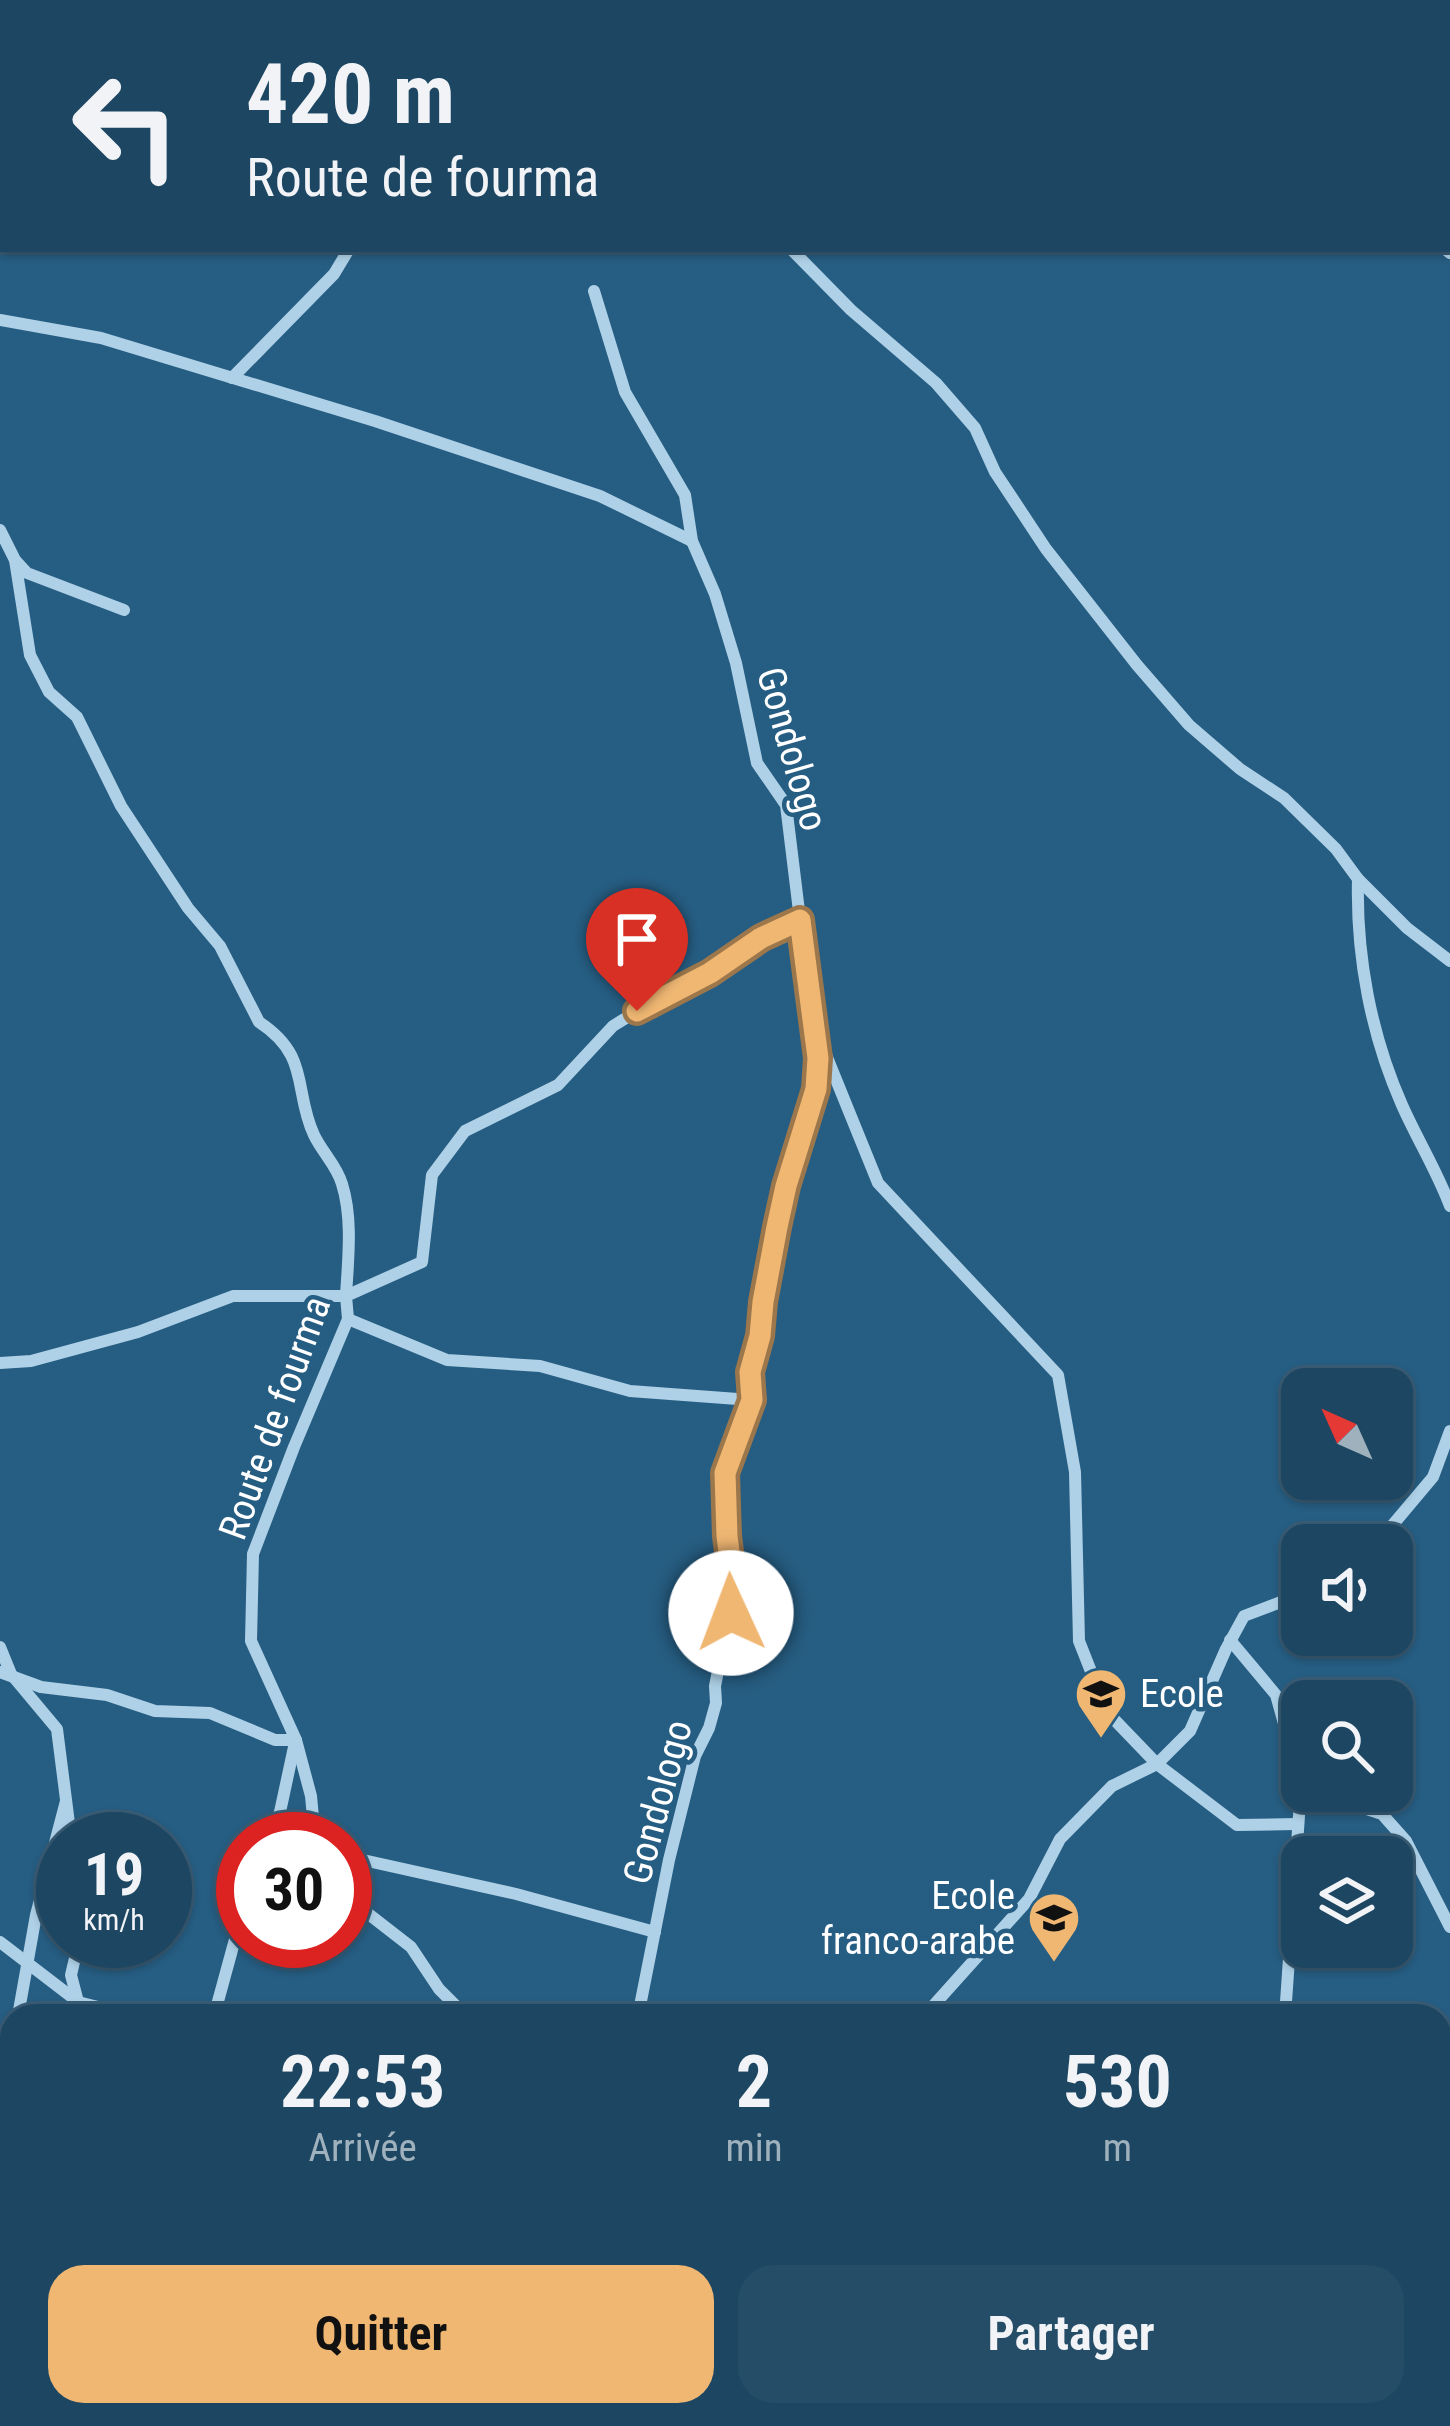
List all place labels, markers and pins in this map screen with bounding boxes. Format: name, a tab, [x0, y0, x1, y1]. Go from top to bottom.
pin	[586, 888, 688, 1011]
school or university icon: Ecole	[1073, 1666, 1129, 1740]
place label: Ecole	[1140, 1671, 1224, 1717]
place label: Ecole franco-arabe	[821, 1873, 1015, 1964]
school or university icon: Ecole franco-arabe	[1026, 1890, 1082, 1964]

